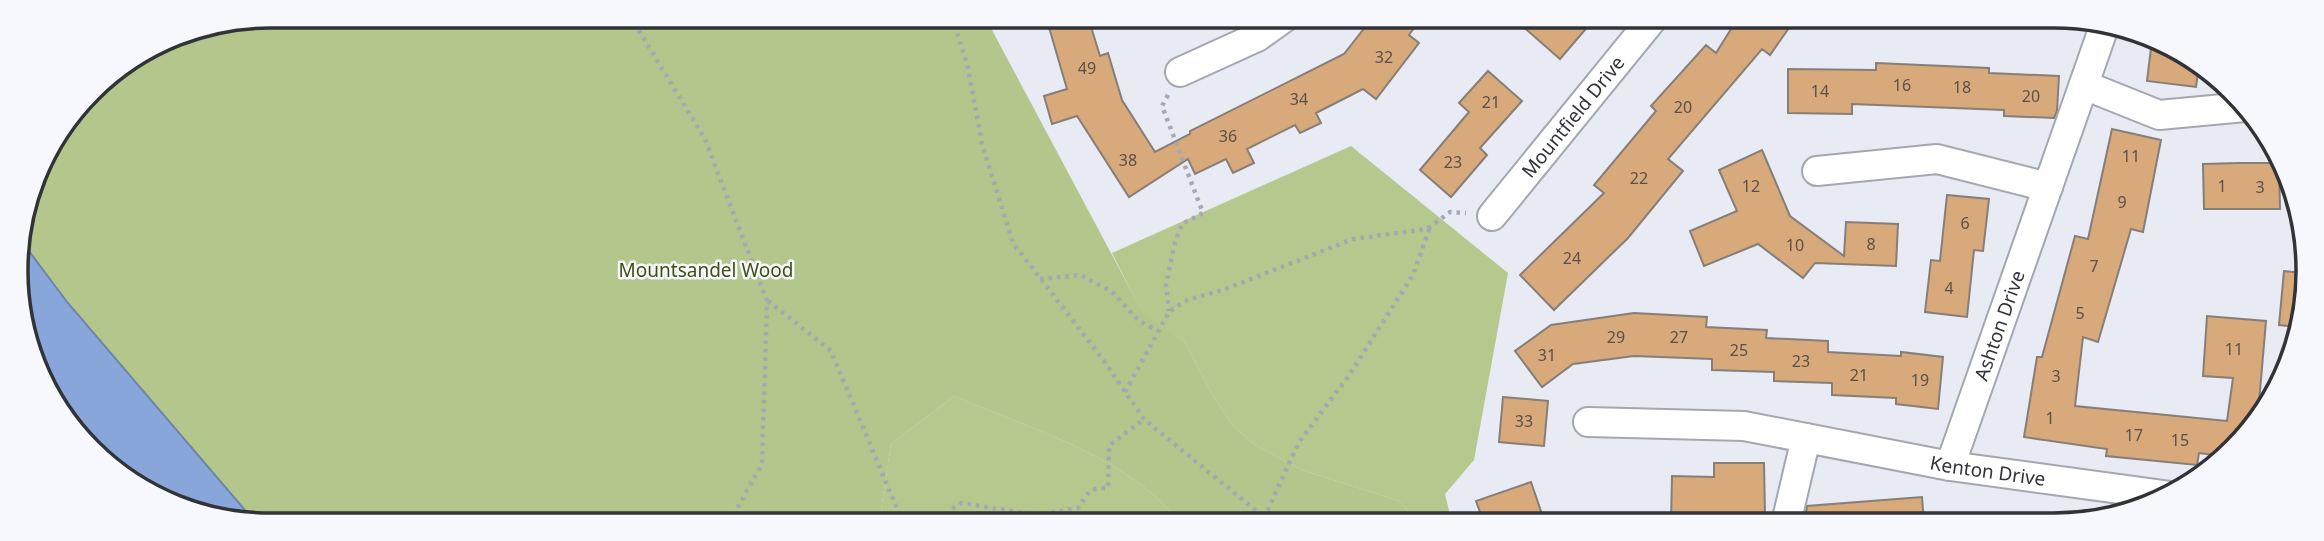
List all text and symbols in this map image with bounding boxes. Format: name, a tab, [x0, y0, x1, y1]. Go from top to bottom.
house number: 32	[1375, 46, 1393, 68]
street label: Mountfield Drive	[1515, 50, 1630, 183]
house number: 49	[1078, 57, 1096, 79]
house number: 16	[1893, 74, 1911, 96]
house number: 18	[1953, 76, 1971, 98]
house number: 14	[1811, 80, 1829, 102]
house number: 20	[2022, 85, 2040, 107]
house number: 34	[1290, 88, 1308, 110]
house number: 21	[1482, 91, 1500, 113]
house number: 20	[1674, 96, 1692, 118]
house number: 36	[1219, 125, 1237, 147]
house number: 11	[2122, 145, 2140, 167]
house number: 38	[1119, 149, 1137, 171]
house number: 23	[1444, 151, 1462, 173]
house number: 22	[1630, 167, 1648, 189]
house number: 12	[1742, 175, 1760, 197]
house number: 1	[2217, 175, 2227, 197]
house number: 3	[2255, 176, 2265, 198]
house number: 9	[2117, 191, 2127, 213]
house number: 6	[1960, 212, 1970, 234]
house number: 8	[1866, 233, 1876, 255]
house number: 10	[1786, 234, 1804, 256]
house number: 24	[1563, 247, 1581, 269]
house number: 7	[2089, 255, 2099, 277]
park label: Mountsandel Wood	[619, 257, 793, 283]
street label: Ashton Drive	[1968, 267, 2031, 384]
house number: 4	[1944, 277, 1954, 299]
house number: 5	[2075, 302, 2085, 324]
house number: 29	[1607, 326, 1625, 348]
house number: 27	[1670, 326, 1688, 348]
house number: 11	[2225, 338, 2243, 360]
house number: 25	[1730, 339, 1748, 361]
house number: 31	[1538, 344, 1556, 366]
house number: 23	[1792, 350, 1810, 372]
house number: 21	[1850, 364, 1868, 386]
house number: 3	[2051, 365, 2061, 387]
house number: 19	[1911, 369, 1929, 391]
house number: 1	[2045, 407, 2055, 429]
house number: 33	[1515, 410, 1533, 432]
house number: 17	[2125, 424, 2143, 446]
house number: 15	[2171, 429, 2189, 451]
street label: Kenton Drive	[1928, 449, 2047, 492]

